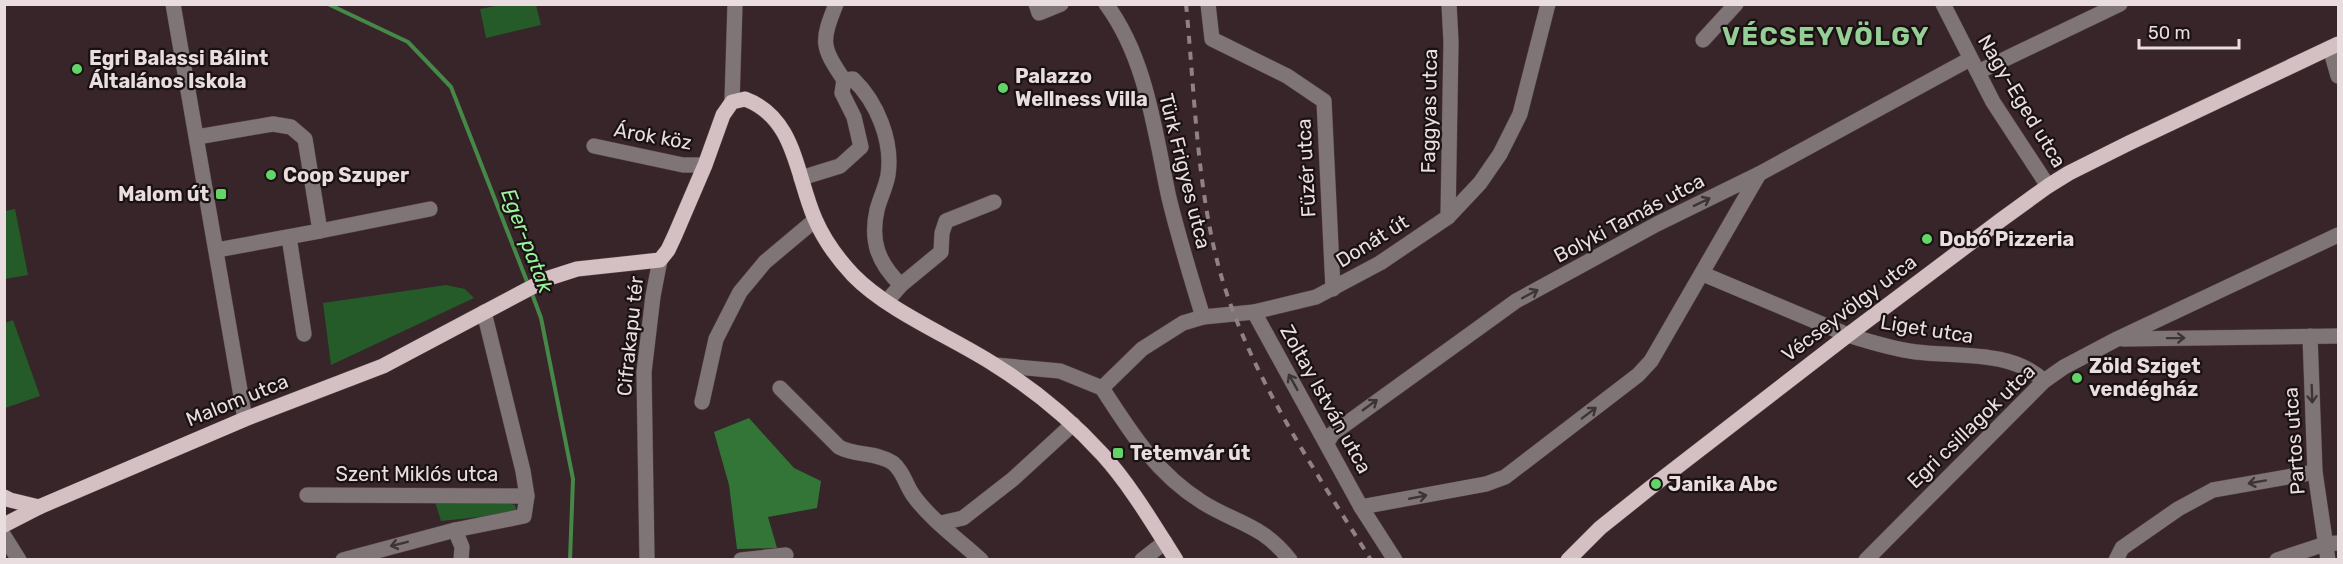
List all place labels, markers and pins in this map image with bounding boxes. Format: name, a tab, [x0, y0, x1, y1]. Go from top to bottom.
place label: Egri Balassi Bálint Általános Iskola	[89, 46, 268, 93]
marker: Egri Balassi Bálint Általános Iskola	[70, 62, 84, 76]
place label: Palazzo Wellness Villa	[1015, 64, 1148, 111]
marker: Palazzo Wellness Villa	[996, 81, 1010, 95]
place label: Coop Szuper	[283, 163, 409, 187]
marker: Coop Szuper	[264, 168, 278, 182]
place label: Malom út	[118, 182, 209, 206]
marker: Malom út	[214, 187, 228, 201]
place label: Dobó Pizzeria	[1939, 227, 2074, 251]
marker: Dobó Pizzeria	[1920, 232, 1934, 246]
place label: Zöld Sziget vendégház	[2089, 354, 2201, 401]
marker: Zöld Sziget vendégház	[2070, 371, 2084, 385]
place label: Tetemvár út	[1130, 441, 1250, 465]
marker: Tetemvár út	[1111, 446, 1125, 460]
place label: Janika Abc	[1668, 472, 1778, 496]
marker: Janika Abc	[1649, 477, 1663, 491]

